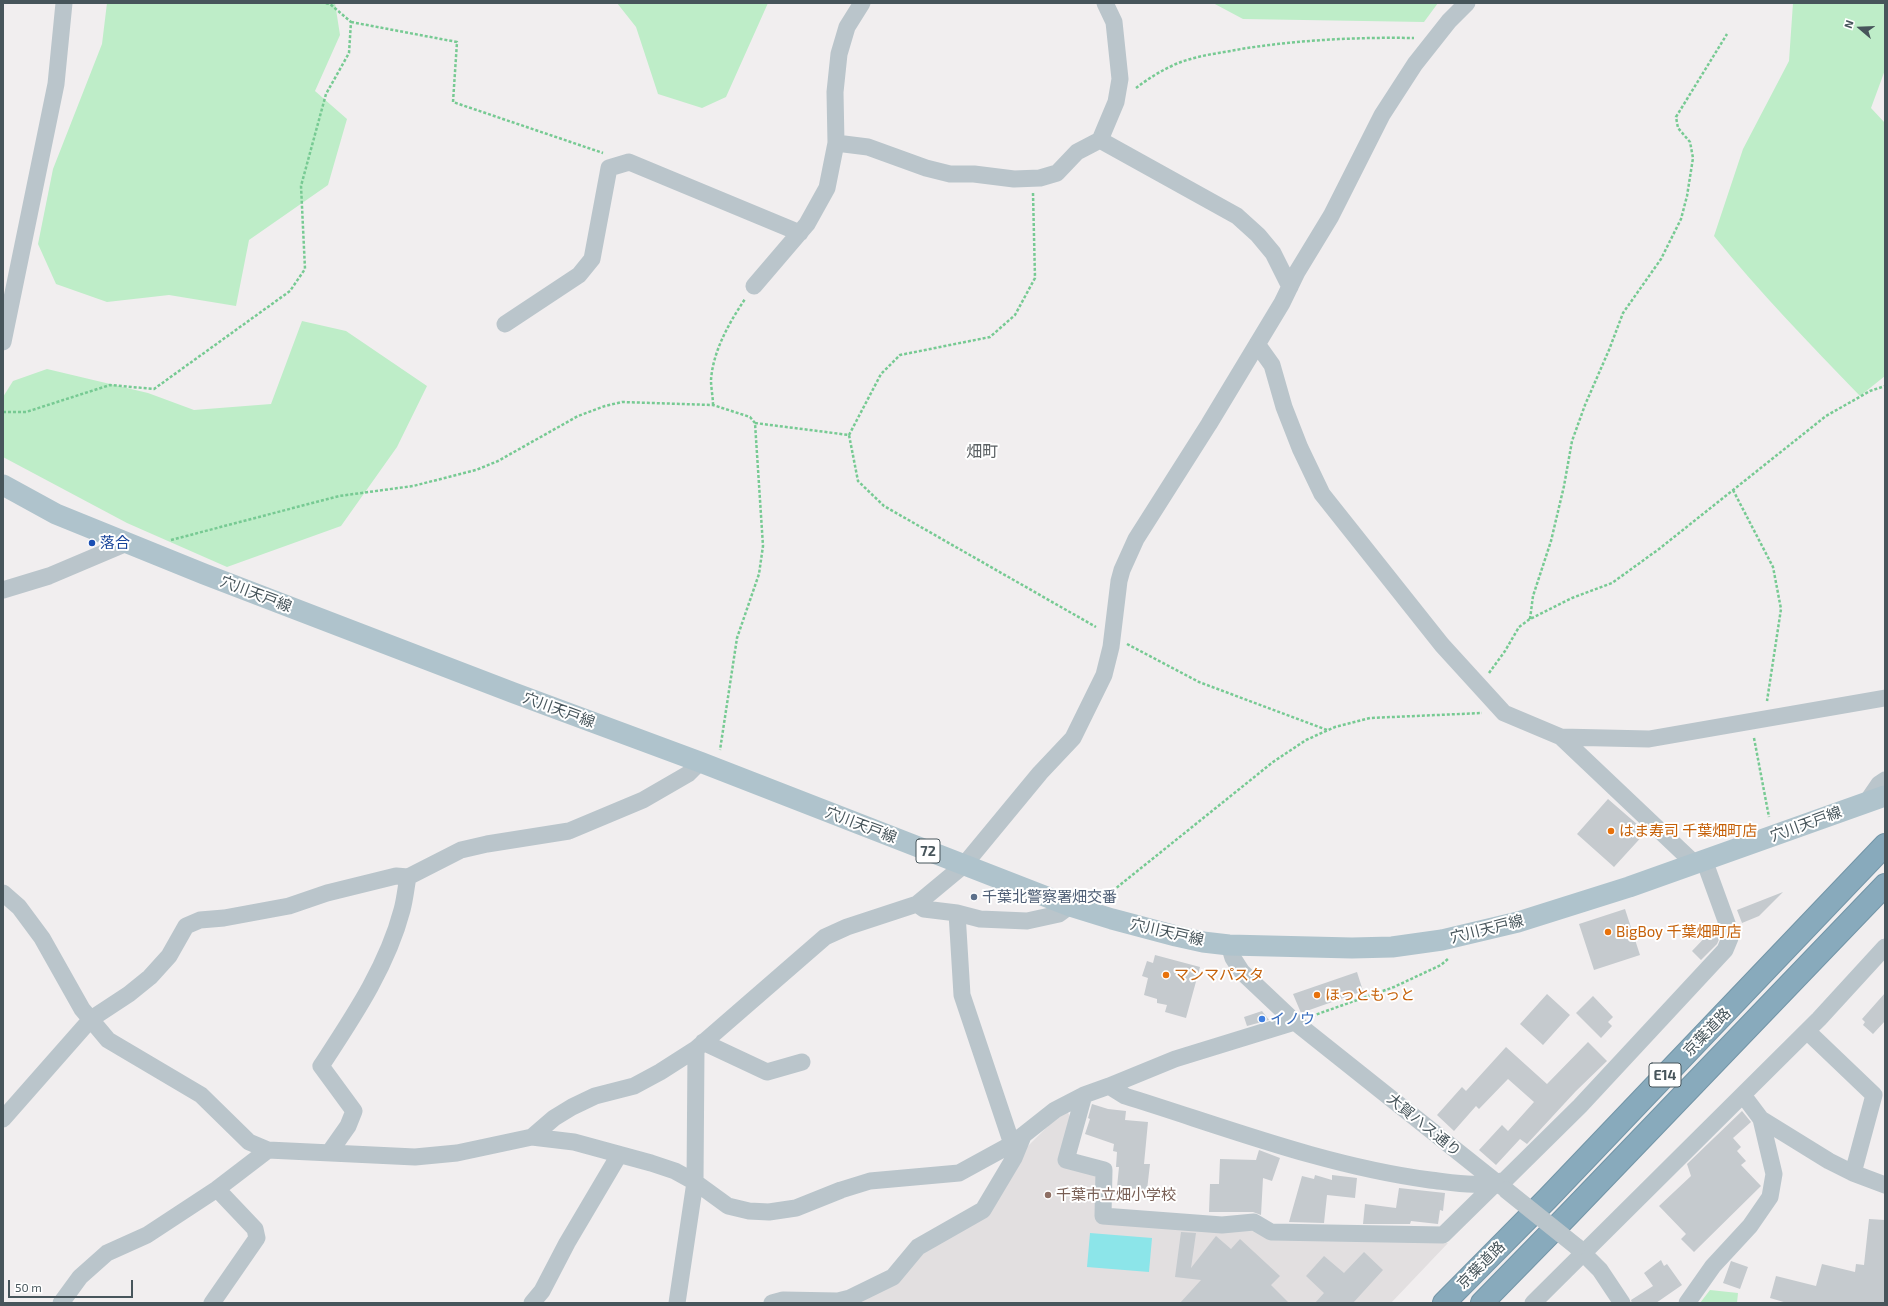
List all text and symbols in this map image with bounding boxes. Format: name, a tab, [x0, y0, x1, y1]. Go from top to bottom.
north arrow	[1840, 8, 1880, 48]
text: N	[1841, 18, 1856, 30]
district label: 畑町	[966, 442, 998, 462]
place label: 落合	[100, 534, 130, 552]
marker: 落合	[87, 538, 97, 548]
street label: 穴川天戸線	[218, 572, 294, 616]
street label: 穴川天戸線	[521, 689, 597, 731]
street label: 穴川天戸線	[823, 803, 899, 847]
street label: 穴川天戸線	[1768, 803, 1844, 845]
place label: はま寿司 千葉畑町店	[1619, 822, 1757, 840]
marker: はま寿司 千葉畑町店	[1606, 826, 1616, 836]
road number: 72	[916, 839, 940, 863]
place label: 千葉北警察署畑交番	[982, 888, 1117, 906]
marker: 千葉北警察署畑交番	[969, 892, 979, 902]
street label: 穴川天戸線	[1448, 911, 1526, 947]
street label: 穴川天戸線	[1128, 915, 1206, 949]
place label: BigBoy 千葉畑町店	[1616, 923, 1741, 941]
marker: BigBoy 千葉畑町店	[1603, 927, 1613, 937]
place label: マンマパスタ	[1174, 966, 1264, 984]
marker: マンマパスタ	[1161, 970, 1171, 980]
place label: ほっともっと	[1325, 986, 1415, 1004]
marker: ほっともっと	[1312, 990, 1322, 1000]
street label: 京葉道路	[1680, 1004, 1734, 1060]
place label: イノウ	[1270, 1010, 1315, 1028]
marker: イノウ	[1257, 1014, 1267, 1024]
road number: E14	[1649, 1063, 1681, 1087]
street label: 大賀ハス通り	[1383, 1090, 1465, 1160]
place label: 千葉市立畑小学校	[1056, 1186, 1176, 1204]
marker: 千葉市立畑小学校	[1043, 1190, 1053, 1200]
street label: 京葉道路	[1453, 1237, 1509, 1293]
scale bar	[10, 1272, 135, 1298]
text: 50 m	[15, 1280, 42, 1294]

